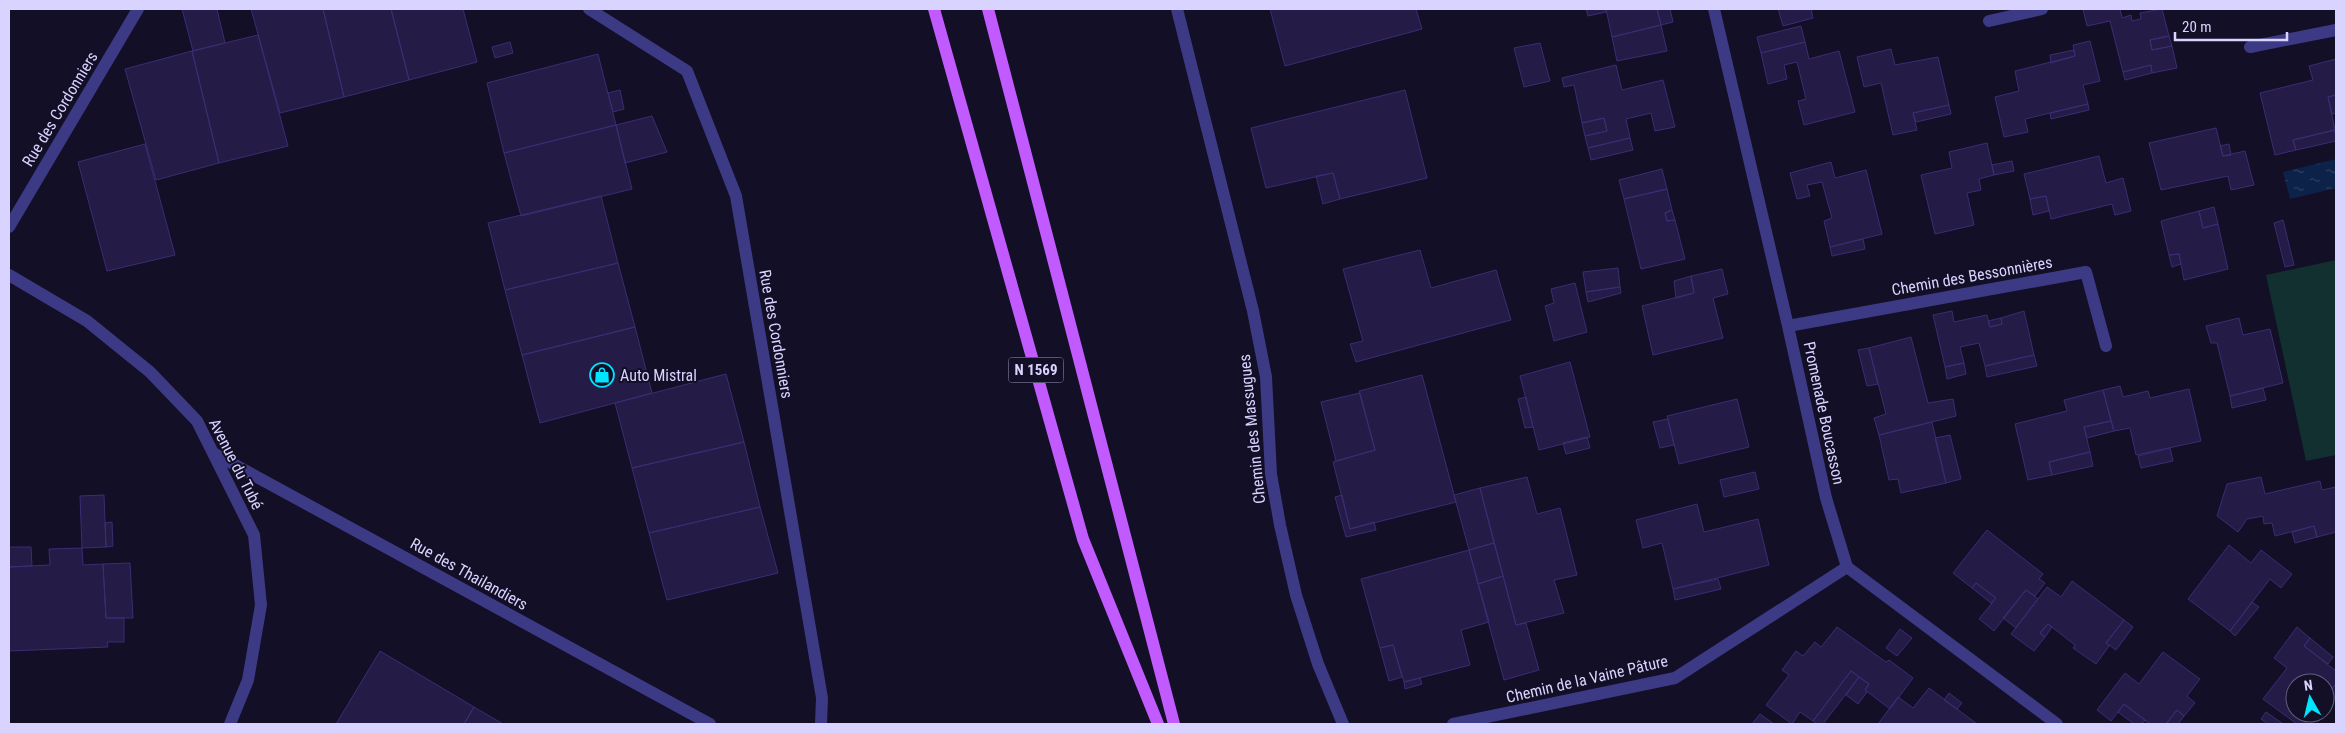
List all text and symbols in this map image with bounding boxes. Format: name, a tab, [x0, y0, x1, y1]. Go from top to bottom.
scale bar	[2175, 10, 2288, 42]
text: 20 m	[2182, 18, 2212, 36]
street label: Rue des Cordonniers	[18, 48, 102, 170]
street label: Chemin des Bessonnières	[1890, 253, 2054, 299]
street label: Rue des Cordonniers	[755, 268, 797, 400]
street label: Promenade Boucasson	[1800, 340, 1848, 486]
street label: Chemin des Massugues	[1235, 353, 1269, 505]
road number: N 1569	[1008, 358, 1064, 382]
shop icon: Auto Mistral	[589, 362, 615, 388]
place label: Auto Mistral	[620, 366, 697, 385]
street label: Avenue du Tubé	[205, 415, 267, 513]
street label: Rue des Thailandiers	[407, 534, 531, 614]
street label: Chemin de la Vaine Pâture	[1504, 651, 1670, 707]
north arrow	[2285, 673, 2335, 723]
text: N	[2303, 677, 2314, 694]

